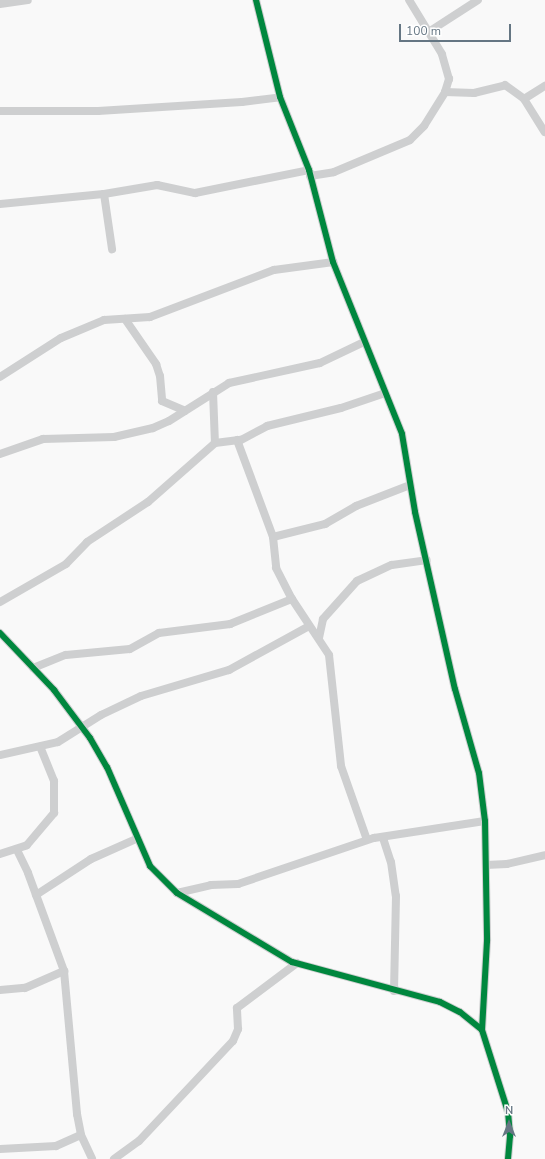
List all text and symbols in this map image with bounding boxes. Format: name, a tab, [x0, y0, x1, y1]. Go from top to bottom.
scale bar	[401, 16, 513, 42]
text: 100 m	[406, 23, 441, 39]
north arrow	[489, 1103, 529, 1143]
text: N	[505, 1103, 513, 1118]

